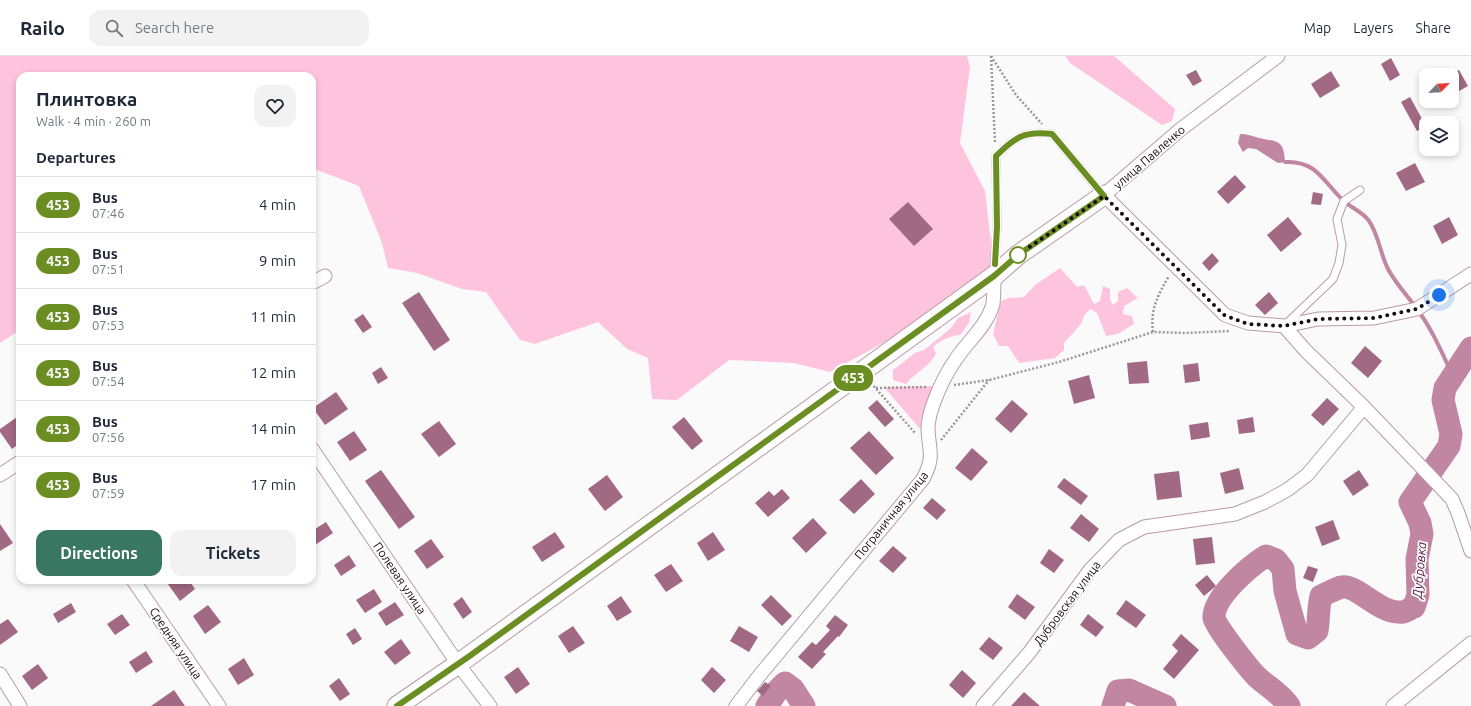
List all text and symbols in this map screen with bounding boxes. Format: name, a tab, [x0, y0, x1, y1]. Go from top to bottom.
search box	[89, 10, 369, 46]
text: Railo	[20, 17, 65, 39]
icon: search	[103, 17, 125, 39]
text: Search here	[135, 19, 214, 36]
text: Map	[1304, 20, 1331, 36]
text: Layers	[1353, 20, 1393, 36]
text: Share	[1415, 20, 1451, 36]
north arrow	[1419, 68, 1459, 108]
map controls	[1419, 68, 1459, 156]
button: heart	[254, 85, 296, 127]
text: Плинтовка	[36, 88, 137, 110]
text: Walk · 4 min · 260 m	[36, 114, 151, 128]
button: layers	[1419, 116, 1459, 156]
street label: улица Павленко	[1111, 122, 1187, 192]
text: Departures	[36, 149, 116, 166]
text: Bus	[92, 189, 118, 206]
text: 4 min	[259, 196, 296, 213]
text: 453	[46, 197, 70, 213]
text: 07:46	[92, 206, 125, 220]
text: Bus	[92, 245, 118, 262]
unlabelled marker	[1009, 246, 1027, 264]
text: 9 min	[259, 252, 296, 269]
text: 453	[46, 253, 70, 269]
text: 07:51	[92, 262, 125, 276]
your location	[1429, 285, 1449, 305]
text: Bus	[92, 301, 118, 318]
text: 11 min	[250, 308, 296, 325]
text: 453	[46, 309, 70, 325]
text: 07:53	[92, 318, 125, 332]
text: Bus	[92, 357, 118, 374]
text: 12 min	[250, 364, 296, 381]
text: 453	[46, 365, 70, 381]
line badge: 453	[830, 365, 876, 391]
text: 453	[841, 370, 865, 386]
text: 07:54	[92, 374, 125, 388]
text: Bus	[92, 413, 118, 430]
text: 14 min	[250, 420, 296, 437]
text: 453	[46, 421, 70, 437]
text: 07:56	[92, 430, 125, 444]
text: Bus	[92, 469, 118, 486]
street label: Пограничная улица	[852, 469, 930, 561]
text: 17 min	[250, 476, 296, 493]
text: 453	[46, 477, 70, 493]
text: 07:59	[92, 486, 125, 500]
button: Directions	[36, 530, 162, 576]
button: Tickets	[170, 530, 296, 576]
street label: Полевая улица	[371, 540, 429, 616]
water label: Дубровка	[1409, 541, 1428, 601]
street label: Дубровская улица	[1031, 558, 1103, 648]
street label: Средняя улица	[147, 605, 205, 681]

